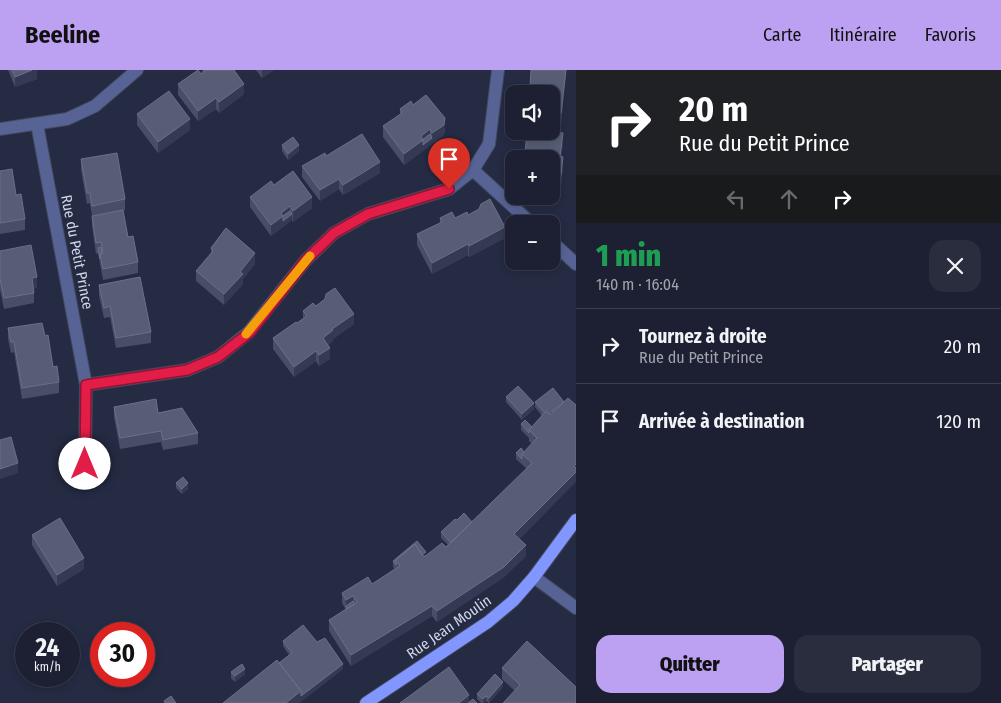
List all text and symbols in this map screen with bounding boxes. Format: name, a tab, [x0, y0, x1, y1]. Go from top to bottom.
text: Beeline	[25, 21, 100, 49]
text: Carte	[763, 24, 801, 46]
text: Itinéraire	[829, 24, 897, 46]
text: Favoris	[925, 24, 976, 46]
map controls	[505, 85, 560, 270]
button: sound	[505, 85, 560, 140]
text: 20 m	[679, 88, 748, 130]
icon: right	[596, 90, 661, 155]
text: Rue du Petit Prince	[679, 130, 850, 157]
pin	[428, 138, 470, 189]
icon: arrive	[435, 145, 463, 173]
button: +	[505, 150, 560, 205]
icon: left	[722, 185, 750, 213]
icon: ahead	[775, 185, 803, 213]
icon: right	[828, 185, 856, 213]
street label: Rue du Petit Prince	[57, 193, 97, 311]
button: −	[505, 215, 560, 270]
text: 1 min	[596, 238, 661, 274]
button: close	[929, 240, 981, 292]
text: 140 m · 16:04	[596, 275, 679, 294]
text: Tournez à droite	[639, 325, 767, 348]
icon: right	[596, 332, 624, 360]
text: 20 m	[944, 335, 981, 358]
text: Rue du Petit Prince	[639, 348, 763, 367]
icon: arrive	[596, 407, 624, 435]
text: Arrivée à destination	[639, 410, 805, 433]
text: 120 m	[936, 410, 981, 433]
position arrow	[58, 437, 110, 489]
street label: Rue Jean Moulin	[403, 591, 495, 663]
speed limit sign: 30	[90, 622, 155, 687]
text: 24	[36, 633, 59, 663]
button: Quitter	[596, 635, 784, 693]
button: Partager	[794, 635, 981, 693]
text: km/h	[34, 660, 61, 674]

